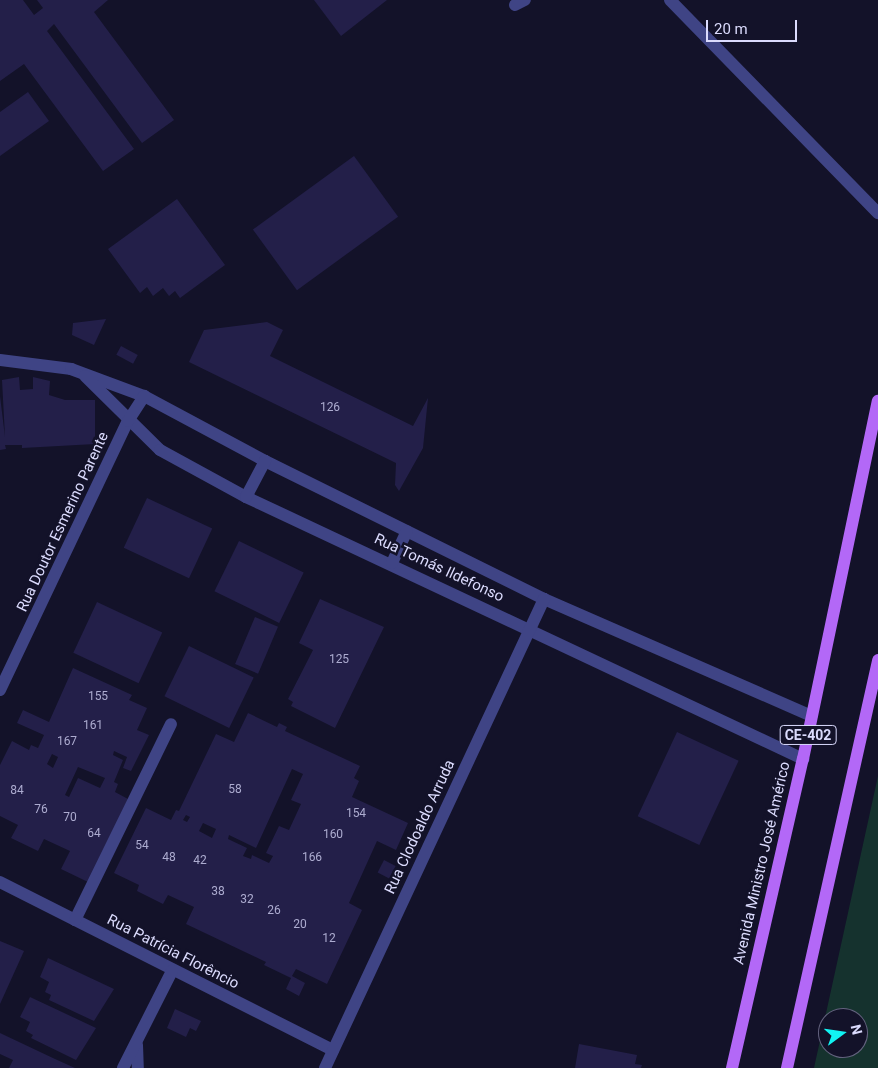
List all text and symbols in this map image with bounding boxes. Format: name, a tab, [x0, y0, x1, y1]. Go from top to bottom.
scale bar	[708, 10, 799, 42]
text: 20 m	[714, 20, 748, 38]
house number: 126	[320, 401, 340, 415]
street label: Rua Doutor Esmerino Parente	[13, 429, 113, 615]
street label: Rua Tomás Ildefonso	[371, 530, 507, 606]
house number: 125	[329, 653, 349, 667]
house number: 155	[88, 690, 108, 704]
house number: 161	[83, 719, 103, 733]
road number: CE-402	[779, 724, 837, 746]
house number: 167	[57, 735, 77, 749]
street label: Rua Clodoaldo Arruda	[381, 757, 459, 897]
street label: Avenida Ministro José Américo	[730, 760, 794, 966]
house number: 58	[228, 783, 242, 797]
house number: 84	[10, 784, 24, 798]
house number: 76	[34, 803, 48, 817]
house number: 154	[346, 807, 366, 821]
house number: 70	[63, 811, 77, 825]
house number: 64	[87, 827, 101, 841]
house number: 160	[323, 828, 343, 842]
house number: 54	[135, 839, 149, 853]
house number: 48	[162, 851, 176, 865]
house number: 166	[302, 851, 322, 865]
house number: 42	[193, 854, 207, 868]
house number: 38	[211, 885, 225, 899]
house number: 32	[240, 893, 254, 907]
house number: 26	[267, 904, 281, 918]
street label: Rua Patrícia Florêncio	[104, 911, 242, 993]
house number: 20	[293, 918, 307, 932]
house number: 12	[322, 932, 336, 946]
north arrow	[818, 1008, 868, 1058]
text: N	[848, 1023, 866, 1036]

